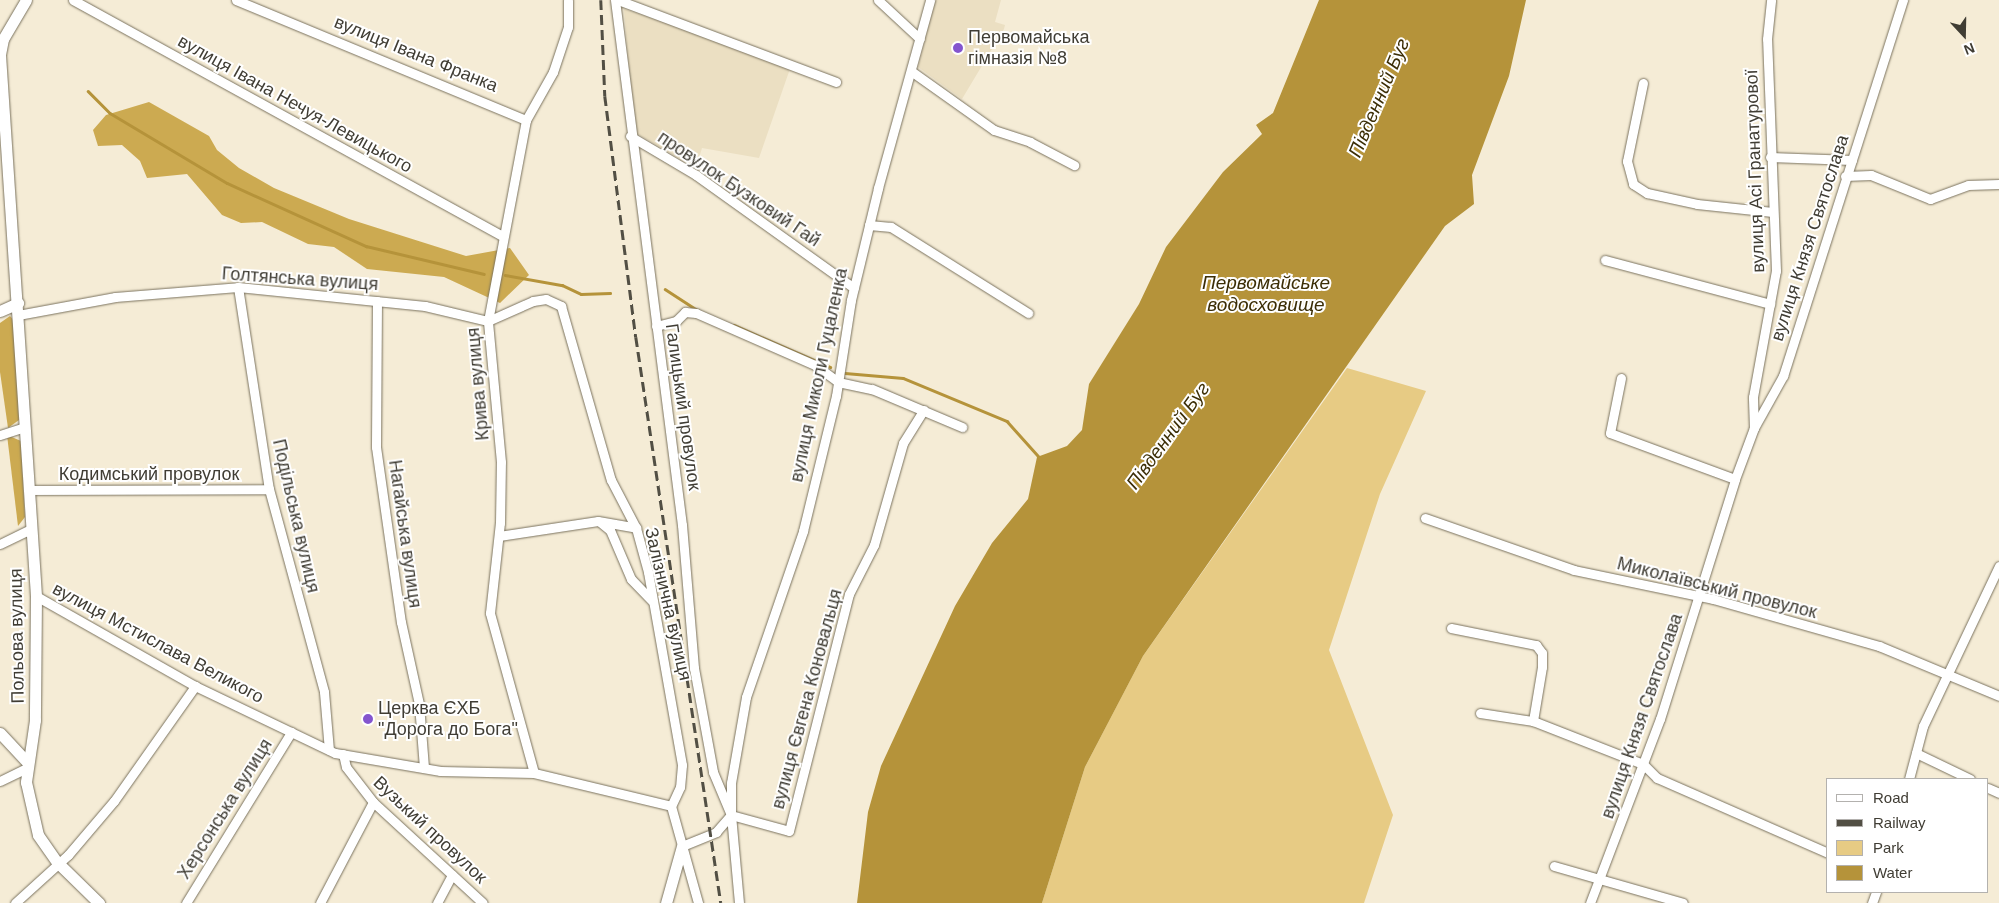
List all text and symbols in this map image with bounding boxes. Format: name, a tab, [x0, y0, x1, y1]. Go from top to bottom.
north arrow	[1939, 10, 1989, 60]
street label: вулиця Івана Франка	[331, 11, 501, 97]
place label: Первомайська гімназія №8	[968, 27, 1089, 70]
street label: вулиця Івана Нечуя-Левицького	[174, 30, 416, 178]
water label: Південний Буг	[1344, 35, 1414, 161]
text: N	[1962, 40, 1977, 58]
marker: Первомайська гімназія №8	[952, 42, 964, 54]
street label: вулиця Асі Гранатурової	[1741, 69, 1769, 273]
street label: провулок Бузковий Гай	[654, 127, 824, 251]
street label: вулиця Князя Святослава	[1766, 132, 1854, 344]
street label: Голтянська вулиця	[221, 263, 379, 295]
street label: вулиця Миколи Гуцаленка	[786, 266, 852, 484]
water label: Первомайське водосховище	[1202, 272, 1330, 316]
street label: Галицький провулок	[661, 322, 705, 492]
street label: Крива вулиця	[462, 327, 494, 441]
water label: Південний Буг	[1122, 378, 1214, 494]
street label: Подільська вулиця	[268, 437, 324, 595]
street label: Нагайська вулиця	[384, 459, 426, 609]
street label: Кодимський провулок	[59, 463, 239, 485]
street label: Залізнична вулиця	[640, 525, 696, 683]
street label: Миколаївський провулок	[1615, 553, 1819, 623]
street label: Польова вулиця	[5, 568, 29, 704]
street label: вулиця Мстислава Великого	[49, 578, 267, 708]
street label: вулиця Євгена Коновальця	[767, 587, 847, 811]
street label: вулиця Князя Святослава	[1597, 611, 1687, 821]
place label: Церква ЄХБ "Дорога до Бога"	[378, 698, 518, 741]
marker: Церква ЄХБ "Дорога до Бога"	[362, 713, 374, 725]
street label: Херсонська вулиця	[173, 735, 277, 883]
street label: Вузький провулок	[369, 772, 491, 888]
legend	[1826, 778, 1989, 893]
text: Road	[1873, 789, 1909, 806]
text: Railway	[1873, 814, 1926, 831]
text: Park	[1873, 839, 1904, 856]
text: Water	[1873, 864, 1912, 881]

